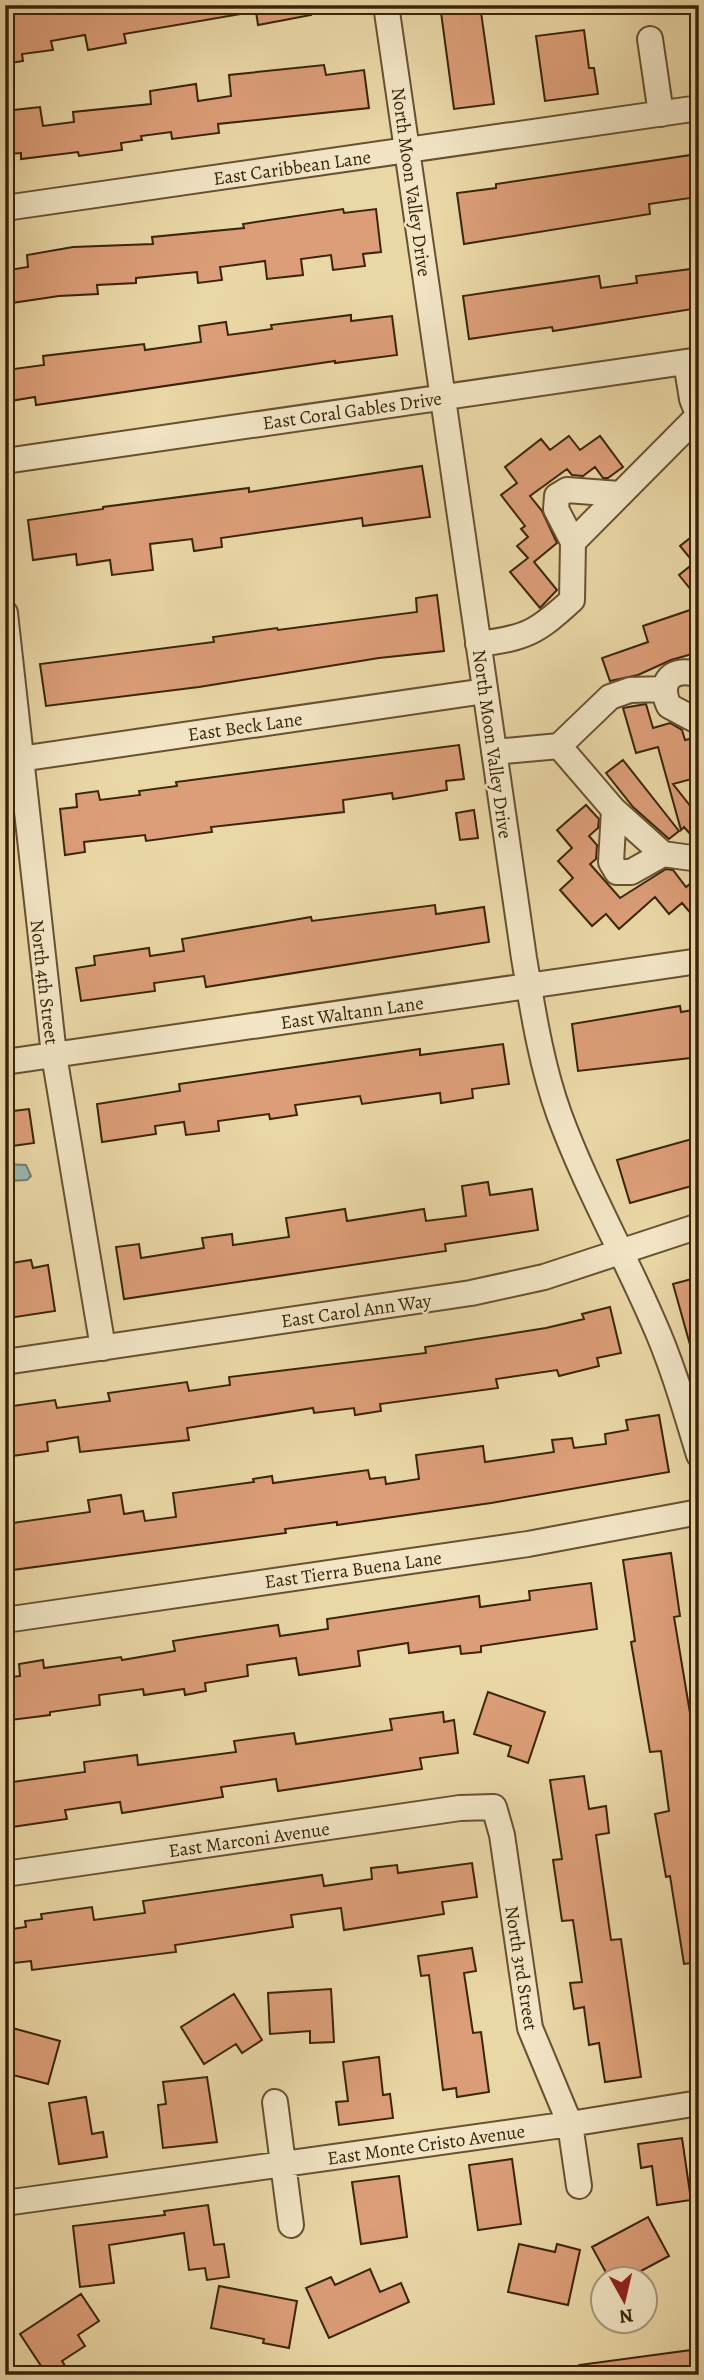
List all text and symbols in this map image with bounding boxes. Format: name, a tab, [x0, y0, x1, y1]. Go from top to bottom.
street label: North Moon Valley Drive	[385, 86, 437, 278]
street label: East Caribbean Lane	[212, 144, 373, 192]
street label: East Coral Gables Drive	[261, 386, 444, 436]
street label: North Moon Valley Drive	[466, 648, 518, 840]
street label: East Beck Lane	[186, 706, 304, 748]
street label: North 4th Street	[23, 918, 65, 1046]
street label: East Waltann Lane	[279, 990, 425, 1036]
street label: East Carol Ann Way	[279, 1287, 433, 1334]
street label: East Tierra Buena Lane	[263, 1545, 443, 1595]
street label: East Marconi Avenue	[167, 1816, 331, 1864]
street label: North 3rd Street	[498, 1904, 544, 2032]
street label: East Monte Cristo Avenue	[326, 2118, 527, 2172]
north arrow	[588, 2264, 658, 2334]
text: N	[617, 2302, 635, 2330]

